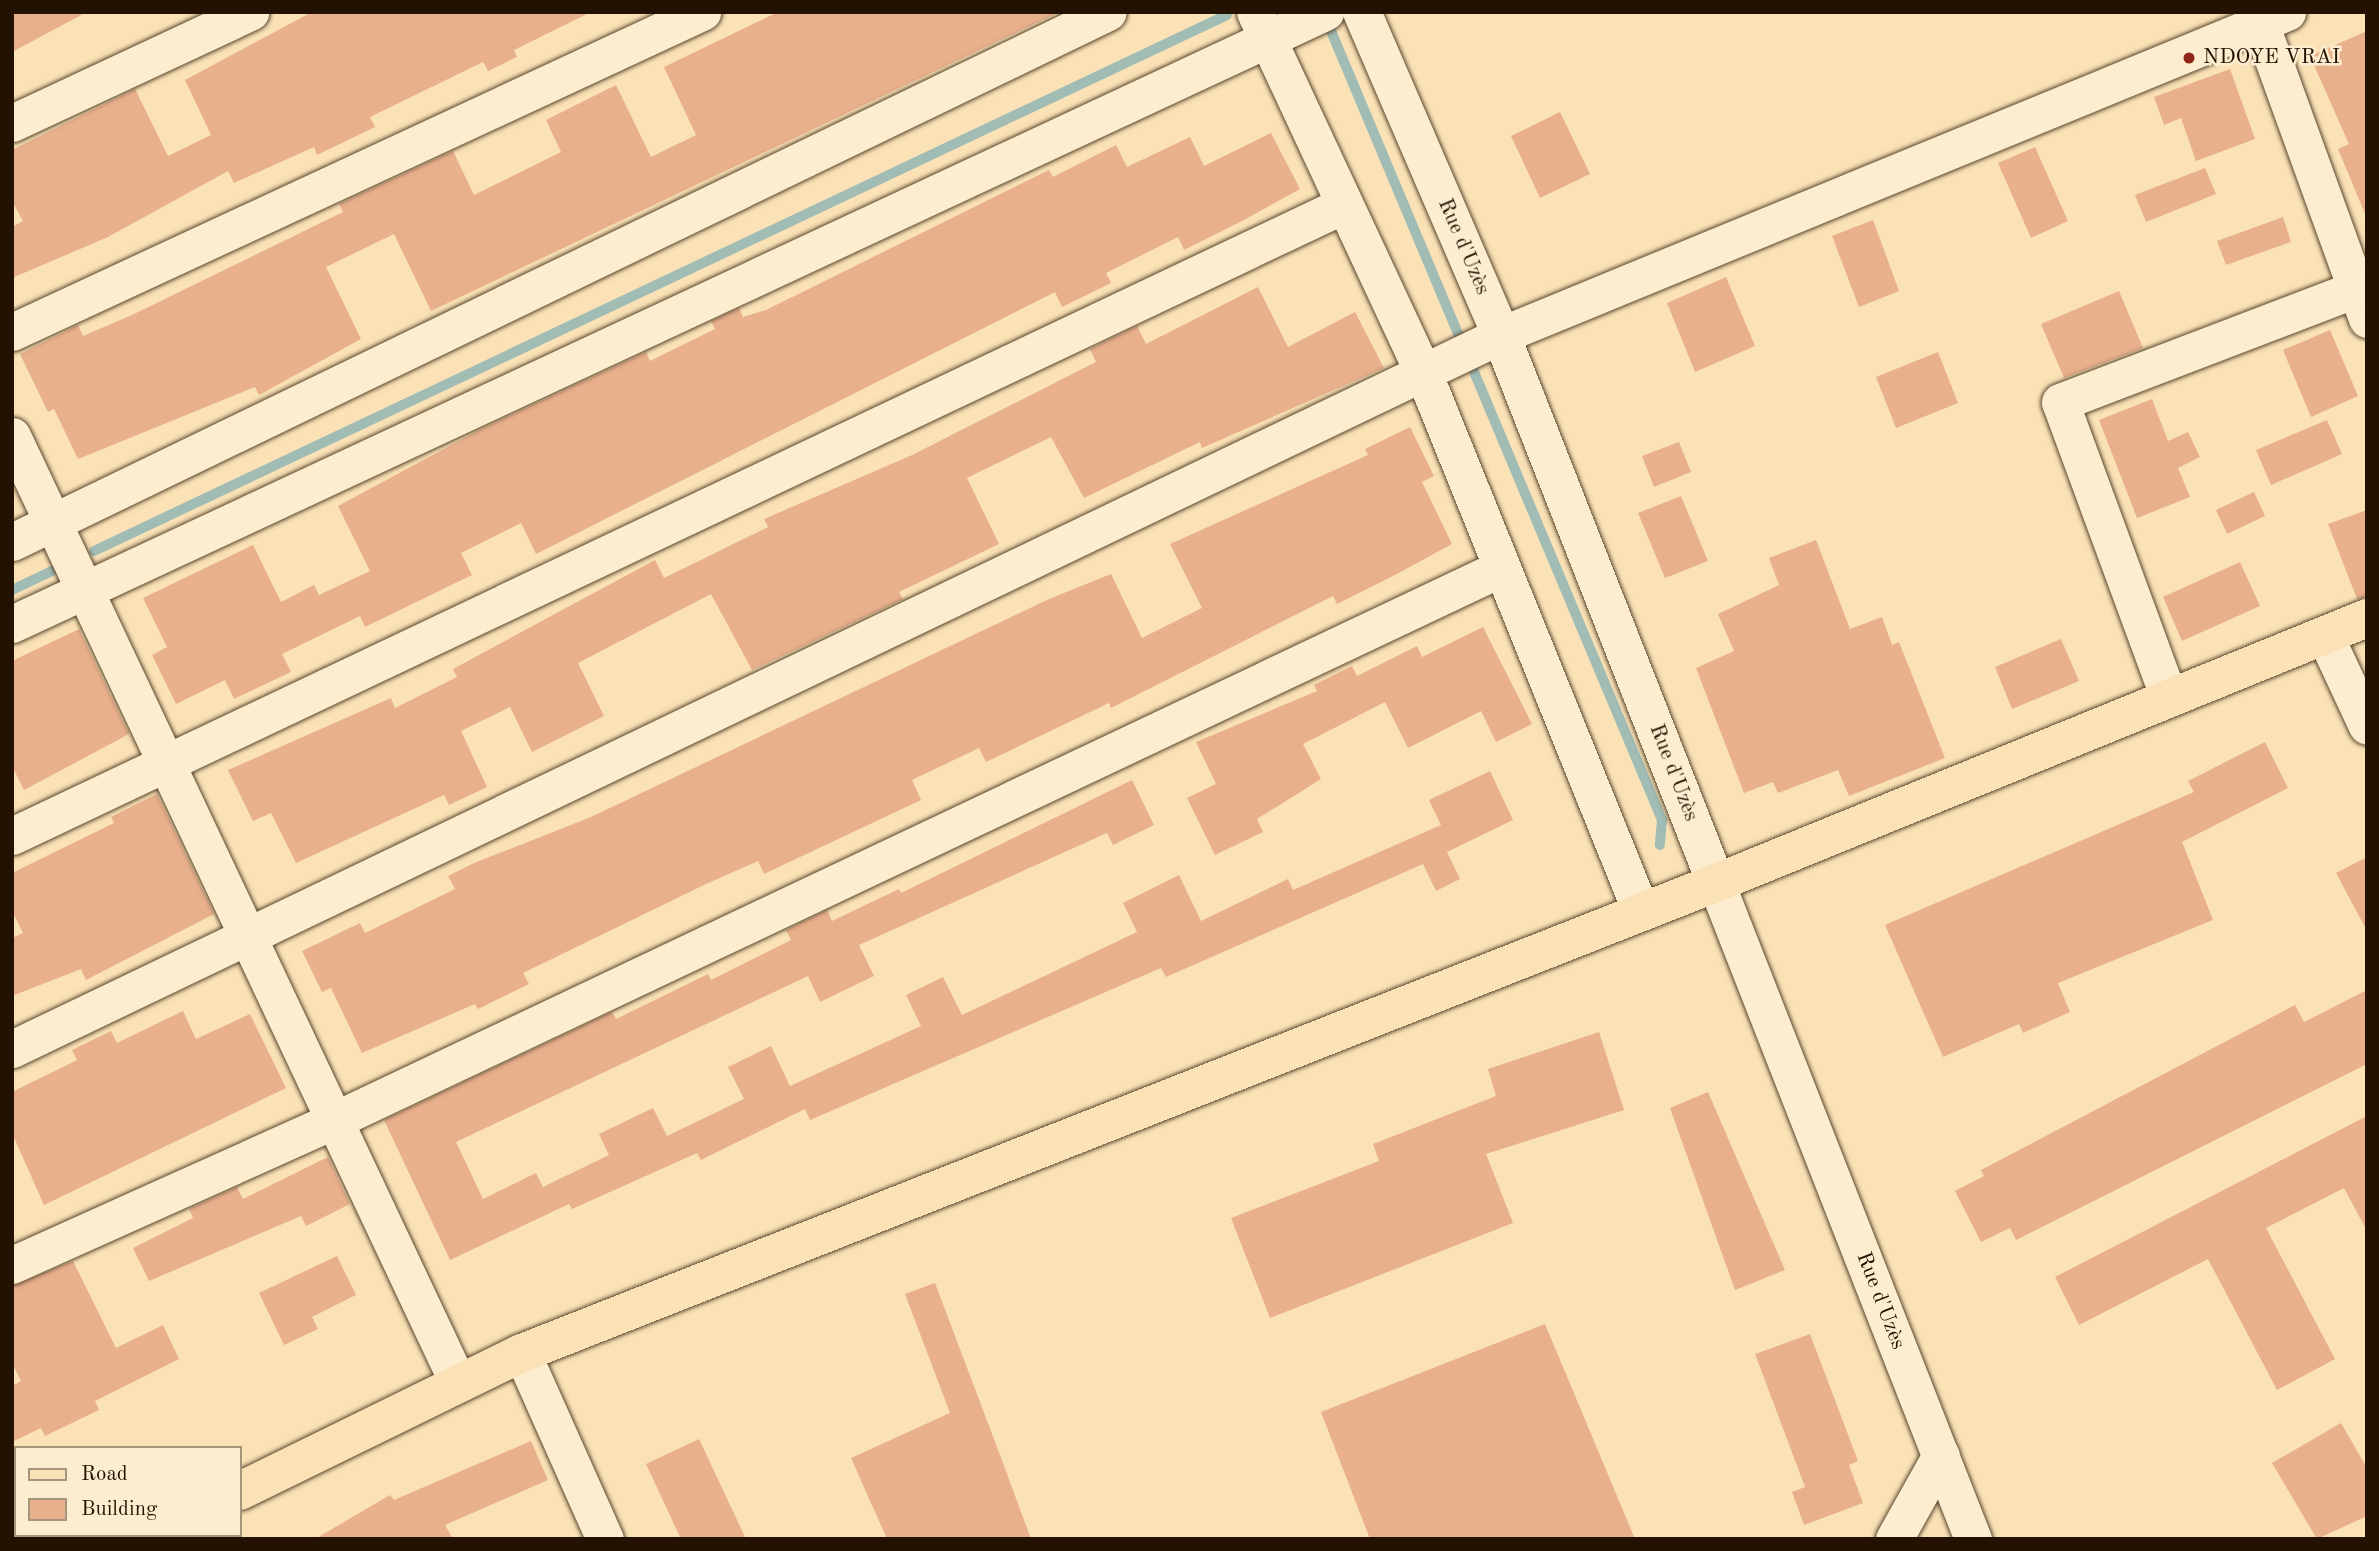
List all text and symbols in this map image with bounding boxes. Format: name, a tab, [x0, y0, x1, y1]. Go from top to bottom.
place label: NDOYE VRAI	[2203, 45, 2340, 71]
marker: NDOYE VRAI	[2181, 50, 2197, 66]
street label: Rue d'Uzès	[1431, 195, 1495, 299]
street label: Rue d'Uzès	[1643, 721, 1703, 825]
street label: Rue d'Uzès	[1850, 1249, 1910, 1353]
legend	[14, 1446, 242, 1537]
text: Road	[81, 1464, 128, 1485]
text: Building	[81, 1499, 157, 1520]

